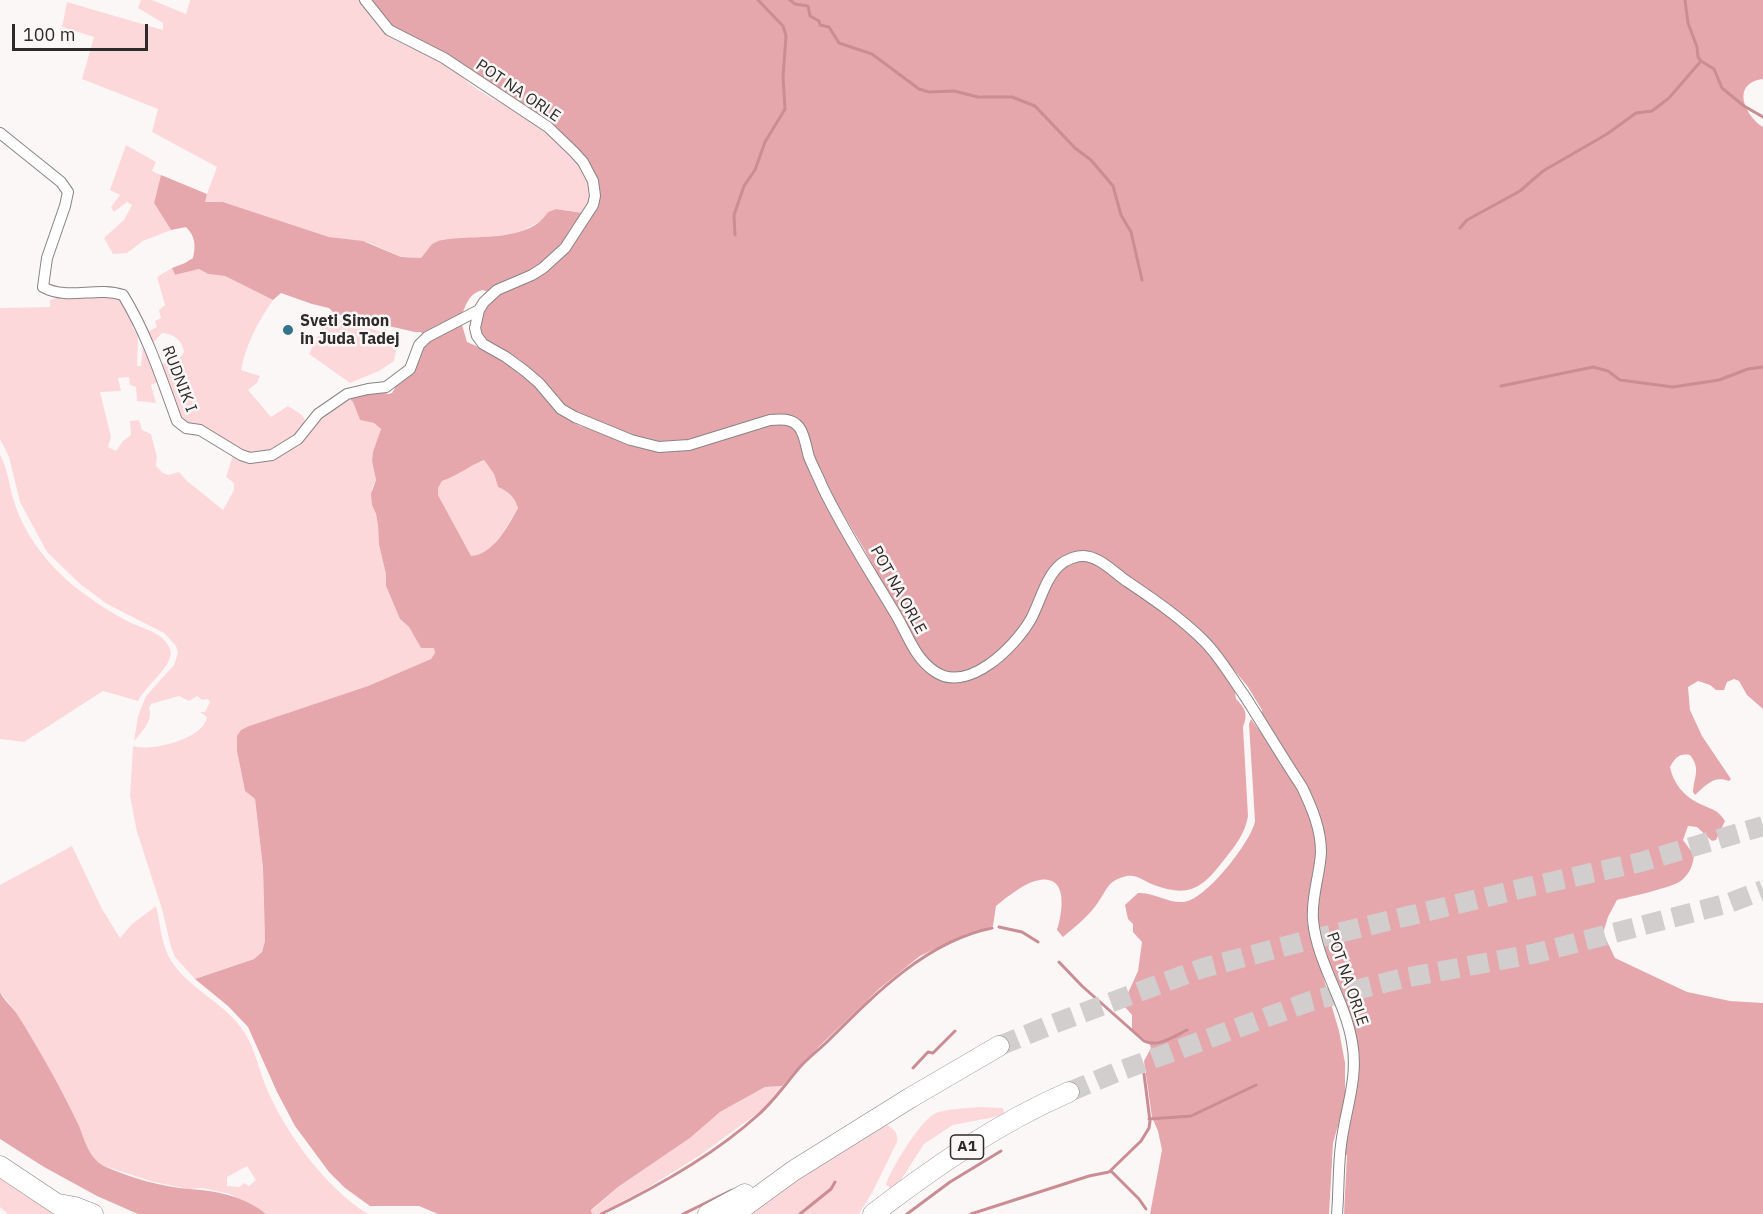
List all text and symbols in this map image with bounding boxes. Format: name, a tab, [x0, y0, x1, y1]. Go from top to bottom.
scale bar	[15, 12, 152, 50]
text: 100 m	[23, 23, 75, 46]
street label: POT NA ORLE	[472, 56, 564, 126]
place label: Sveti Simon in Juda Tadej	[300, 311, 400, 349]
marker: Sveti Simon in Juda Tadej	[281, 323, 295, 337]
street label: RUDNIK I	[158, 343, 200, 415]
street label: POT NA ORLE	[866, 543, 930, 637]
street label: POT NA ORLE	[1322, 930, 1372, 1028]
road number: A1	[950, 1135, 984, 1159]

